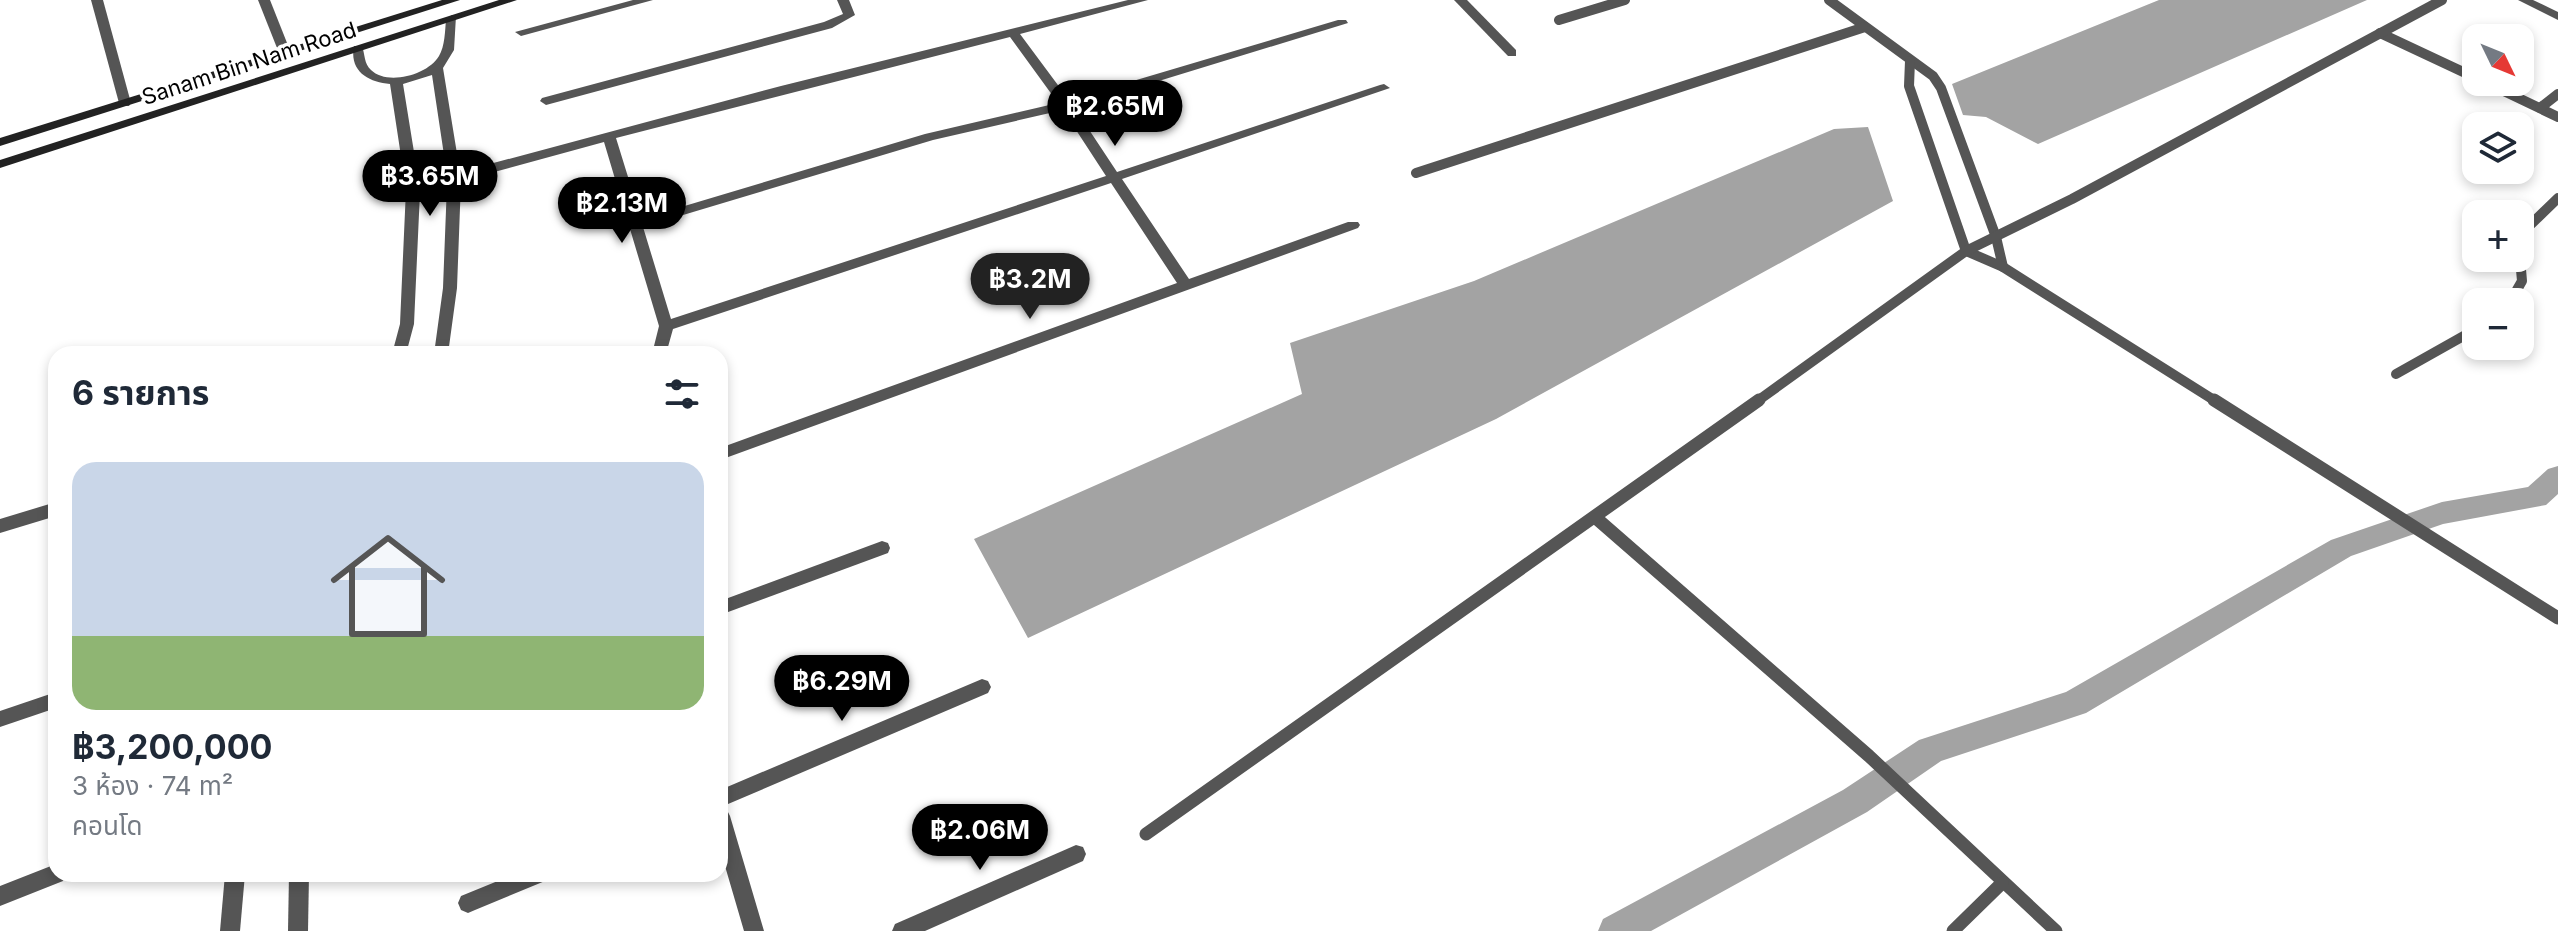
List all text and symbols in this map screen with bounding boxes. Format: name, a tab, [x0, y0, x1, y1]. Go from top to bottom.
street label: Sanam Bin Nam Road	[139, 16, 359, 110]
north arrow	[2462, 24, 2534, 96]
map controls	[2462, 24, 2534, 360]
pin: ฿2.65M	[1050, 80, 1180, 148]
text: ฿2.65M	[1065, 90, 1165, 121]
button: layers	[2462, 112, 2534, 184]
pin: ฿3.65M	[365, 150, 495, 218]
text: ฿3.65M	[380, 160, 480, 191]
pin: ฿2.13M	[557, 177, 687, 245]
text: ฿2.13M	[576, 187, 668, 218]
button: +	[2462, 200, 2534, 272]
pin: ฿3.2M	[974, 253, 1086, 321]
text: ฿3.2M	[989, 263, 1071, 294]
button: −	[2462, 288, 2534, 360]
text: 6 รายการ	[72, 372, 209, 413]
icon: filters	[660, 372, 704, 416]
icon: home	[316, 514, 460, 658]
pin: ฿6.29M	[777, 655, 907, 723]
text: ฿6.29M	[792, 665, 892, 696]
text: ฿3,200,000	[72, 726, 273, 767]
text: 3 ห้อง · 74 m²	[72, 770, 233, 801]
pin: ฿2.06M	[915, 804, 1045, 872]
text: คอนโด	[72, 810, 143, 841]
text: ฿2.06M	[930, 814, 1030, 845]

